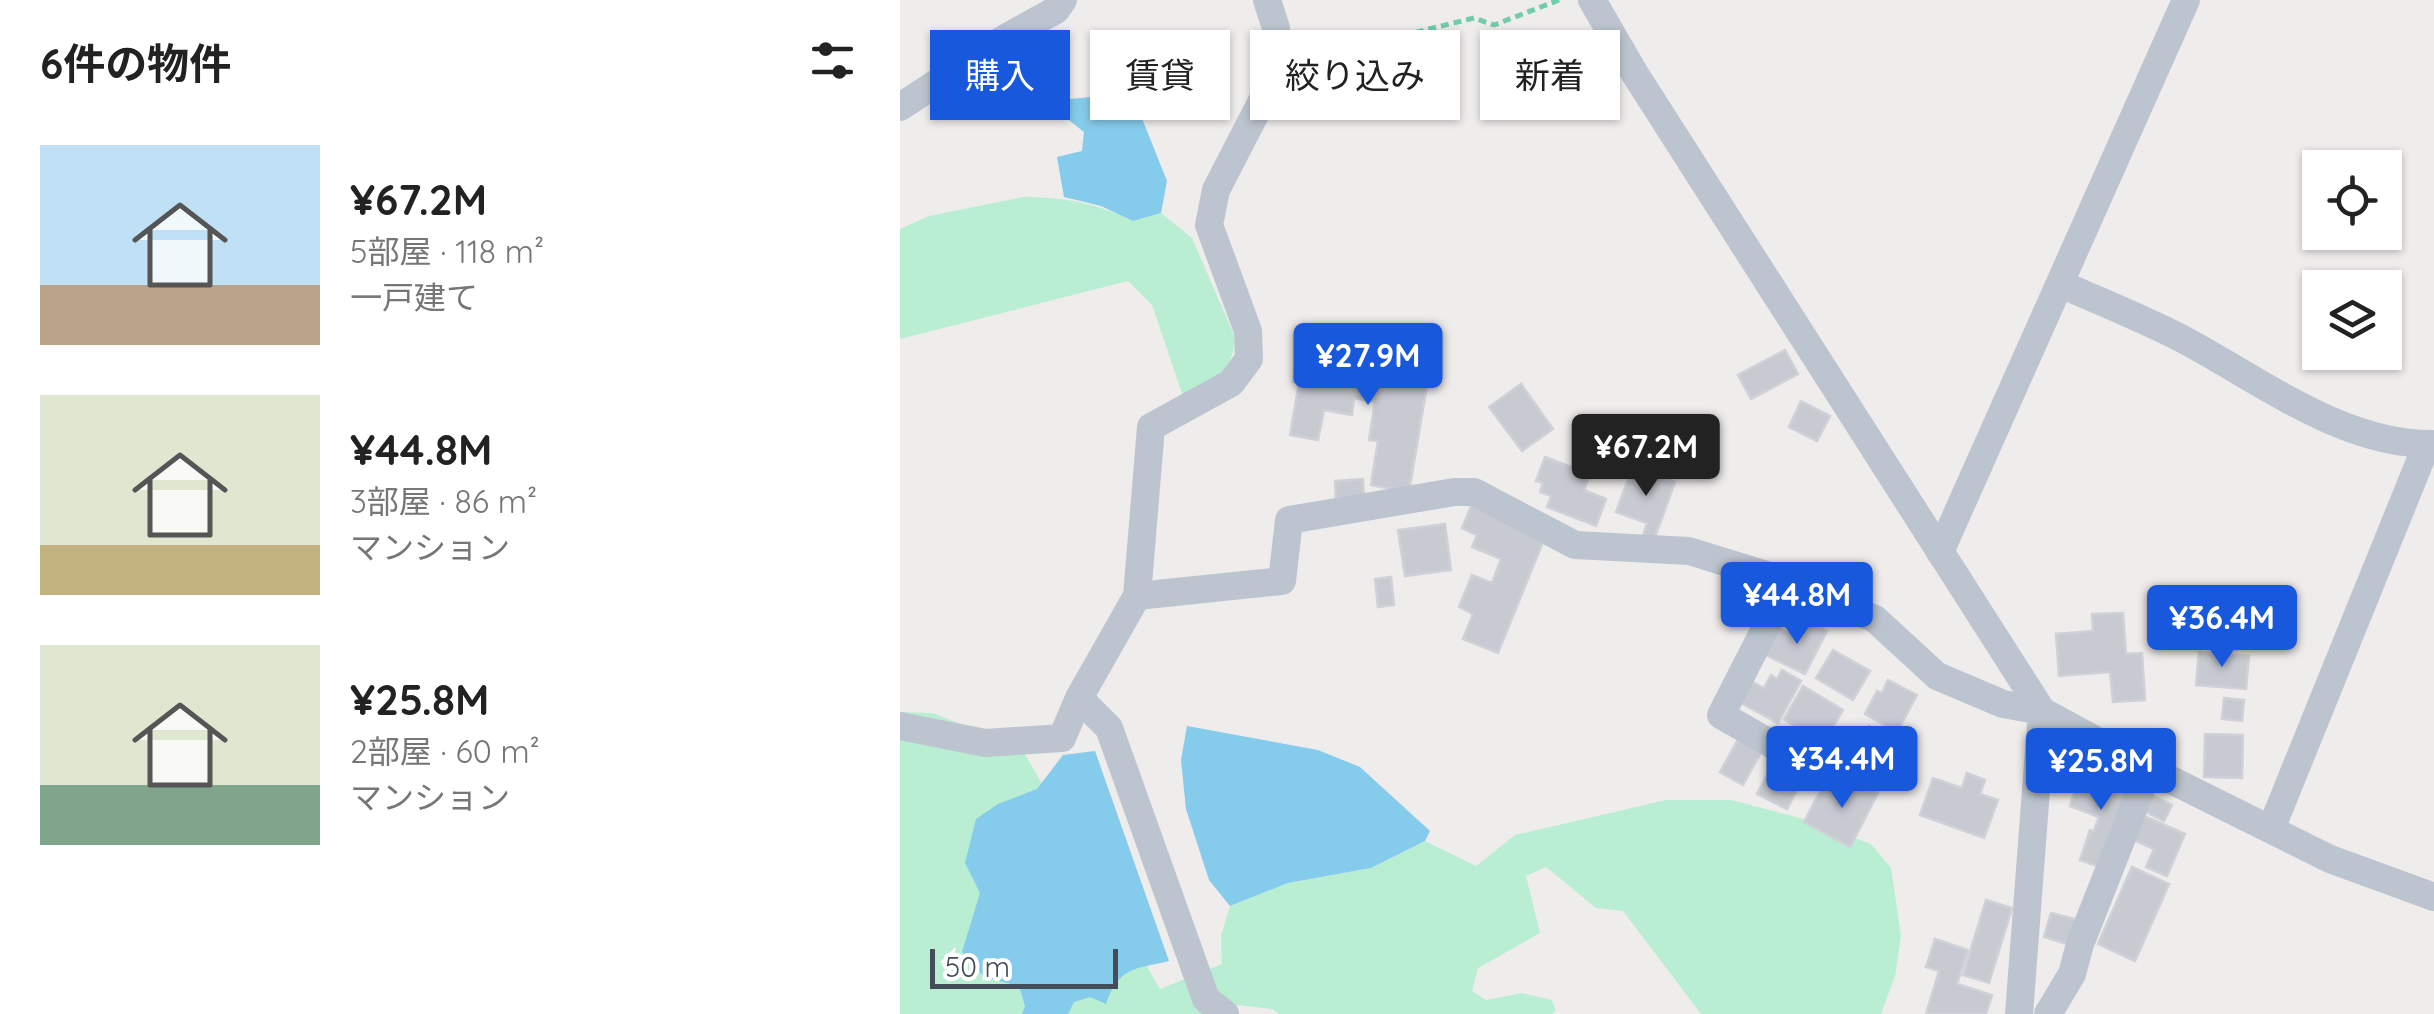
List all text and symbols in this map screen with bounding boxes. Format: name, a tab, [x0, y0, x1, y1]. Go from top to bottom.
chip: 購入	[930, 30, 1070, 120]
chip: 賃貸	[1090, 30, 1230, 120]
chip: 絞り込み	[1250, 30, 1460, 120]
chip: 新着	[1480, 30, 1620, 120]
icon: filters	[805, 33, 860, 88]
text: 6件の物件	[40, 37, 231, 90]
map controls	[2302, 150, 2402, 370]
button: locate	[2302, 150, 2402, 250]
text: ¥67.2M	[350, 173, 487, 226]
icon: home	[120, 185, 240, 305]
text: 5部屋 · 118 m²	[350, 231, 544, 271]
button: layers	[2302, 270, 2402, 370]
text: 一戸建て	[350, 277, 478, 317]
pin: ¥27.9M	[1287, 323, 1449, 408]
text: ¥27.9M	[1316, 335, 1420, 375]
pin: ¥67.2M	[1565, 414, 1727, 499]
text: ¥44.8M	[350, 423, 492, 476]
text: ¥67.2M	[1594, 426, 1698, 466]
icon: home	[120, 435, 240, 555]
text: 3部屋 · 86 m²	[350, 481, 537, 521]
text: マンション	[350, 527, 510, 567]
pin: ¥44.8M	[1716, 562, 1878, 647]
text: ¥44.8M	[1743, 574, 1851, 614]
pin: ¥36.4M	[2141, 585, 2303, 670]
text: ¥36.4M	[2169, 597, 2275, 637]
text: ¥25.8M	[350, 673, 489, 726]
icon: home	[120, 685, 240, 805]
pin: ¥34.4M	[1761, 726, 1923, 811]
pin: ¥25.8M	[2020, 728, 2182, 813]
text: 2部屋 · 60 m²	[350, 731, 540, 771]
text: ¥34.4M	[1788, 738, 1896, 778]
text: ¥25.8M	[2048, 740, 2154, 780]
text: マンション	[350, 777, 510, 817]
scale bar	[930, 944, 1118, 988]
text: 50 m	[945, 949, 1010, 984]

